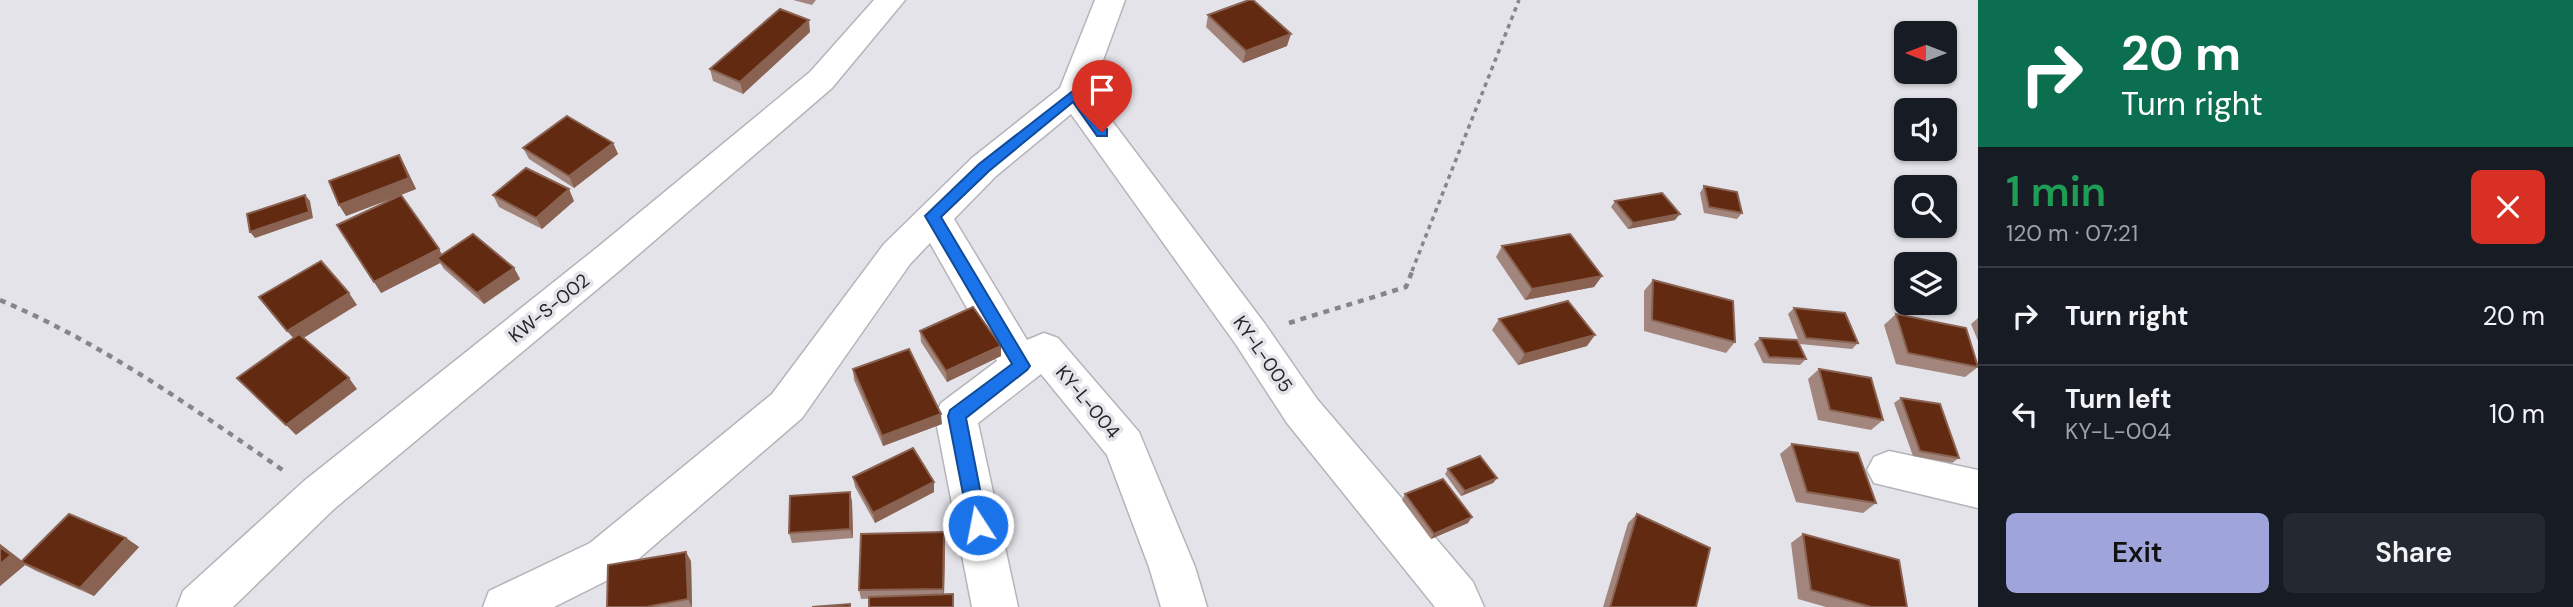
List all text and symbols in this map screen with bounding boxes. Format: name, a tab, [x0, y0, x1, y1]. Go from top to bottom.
north arrow	[1894, 21, 1956, 84]
map controls	[1894, 21, 1957, 315]
text: 20 m	[2121, 21, 2241, 85]
icon: right	[2006, 28, 2097, 119]
pin	[1072, 60, 1132, 132]
icon: arrive	[1083, 71, 1121, 109]
text: Turn right	[2121, 83, 2263, 125]
button: sound	[1894, 98, 1957, 161]
text: 1 min	[2006, 164, 2106, 219]
button: close	[2471, 170, 2545, 244]
button: search	[1894, 175, 1957, 238]
text: 120 m · 07:21	[2006, 218, 2138, 248]
button: layers	[1894, 252, 1957, 315]
street label: KW-S-002	[503, 268, 595, 348]
icon: right	[2006, 297, 2044, 335]
text: Turn right	[2065, 299, 2189, 333]
text: 20 m	[2482, 299, 2545, 333]
street label: KY-L-005	[1228, 311, 1298, 397]
street label: KY-L-004	[1050, 360, 1126, 444]
text: Turn left	[2065, 382, 2172, 416]
icon: left	[2006, 395, 2044, 433]
text: 10 m	[2489, 397, 2545, 431]
text: KY-L-004	[2065, 416, 2171, 446]
position arrow	[941, 488, 1015, 562]
button: Exit	[2006, 513, 2269, 593]
button: Share	[2283, 513, 2545, 593]

